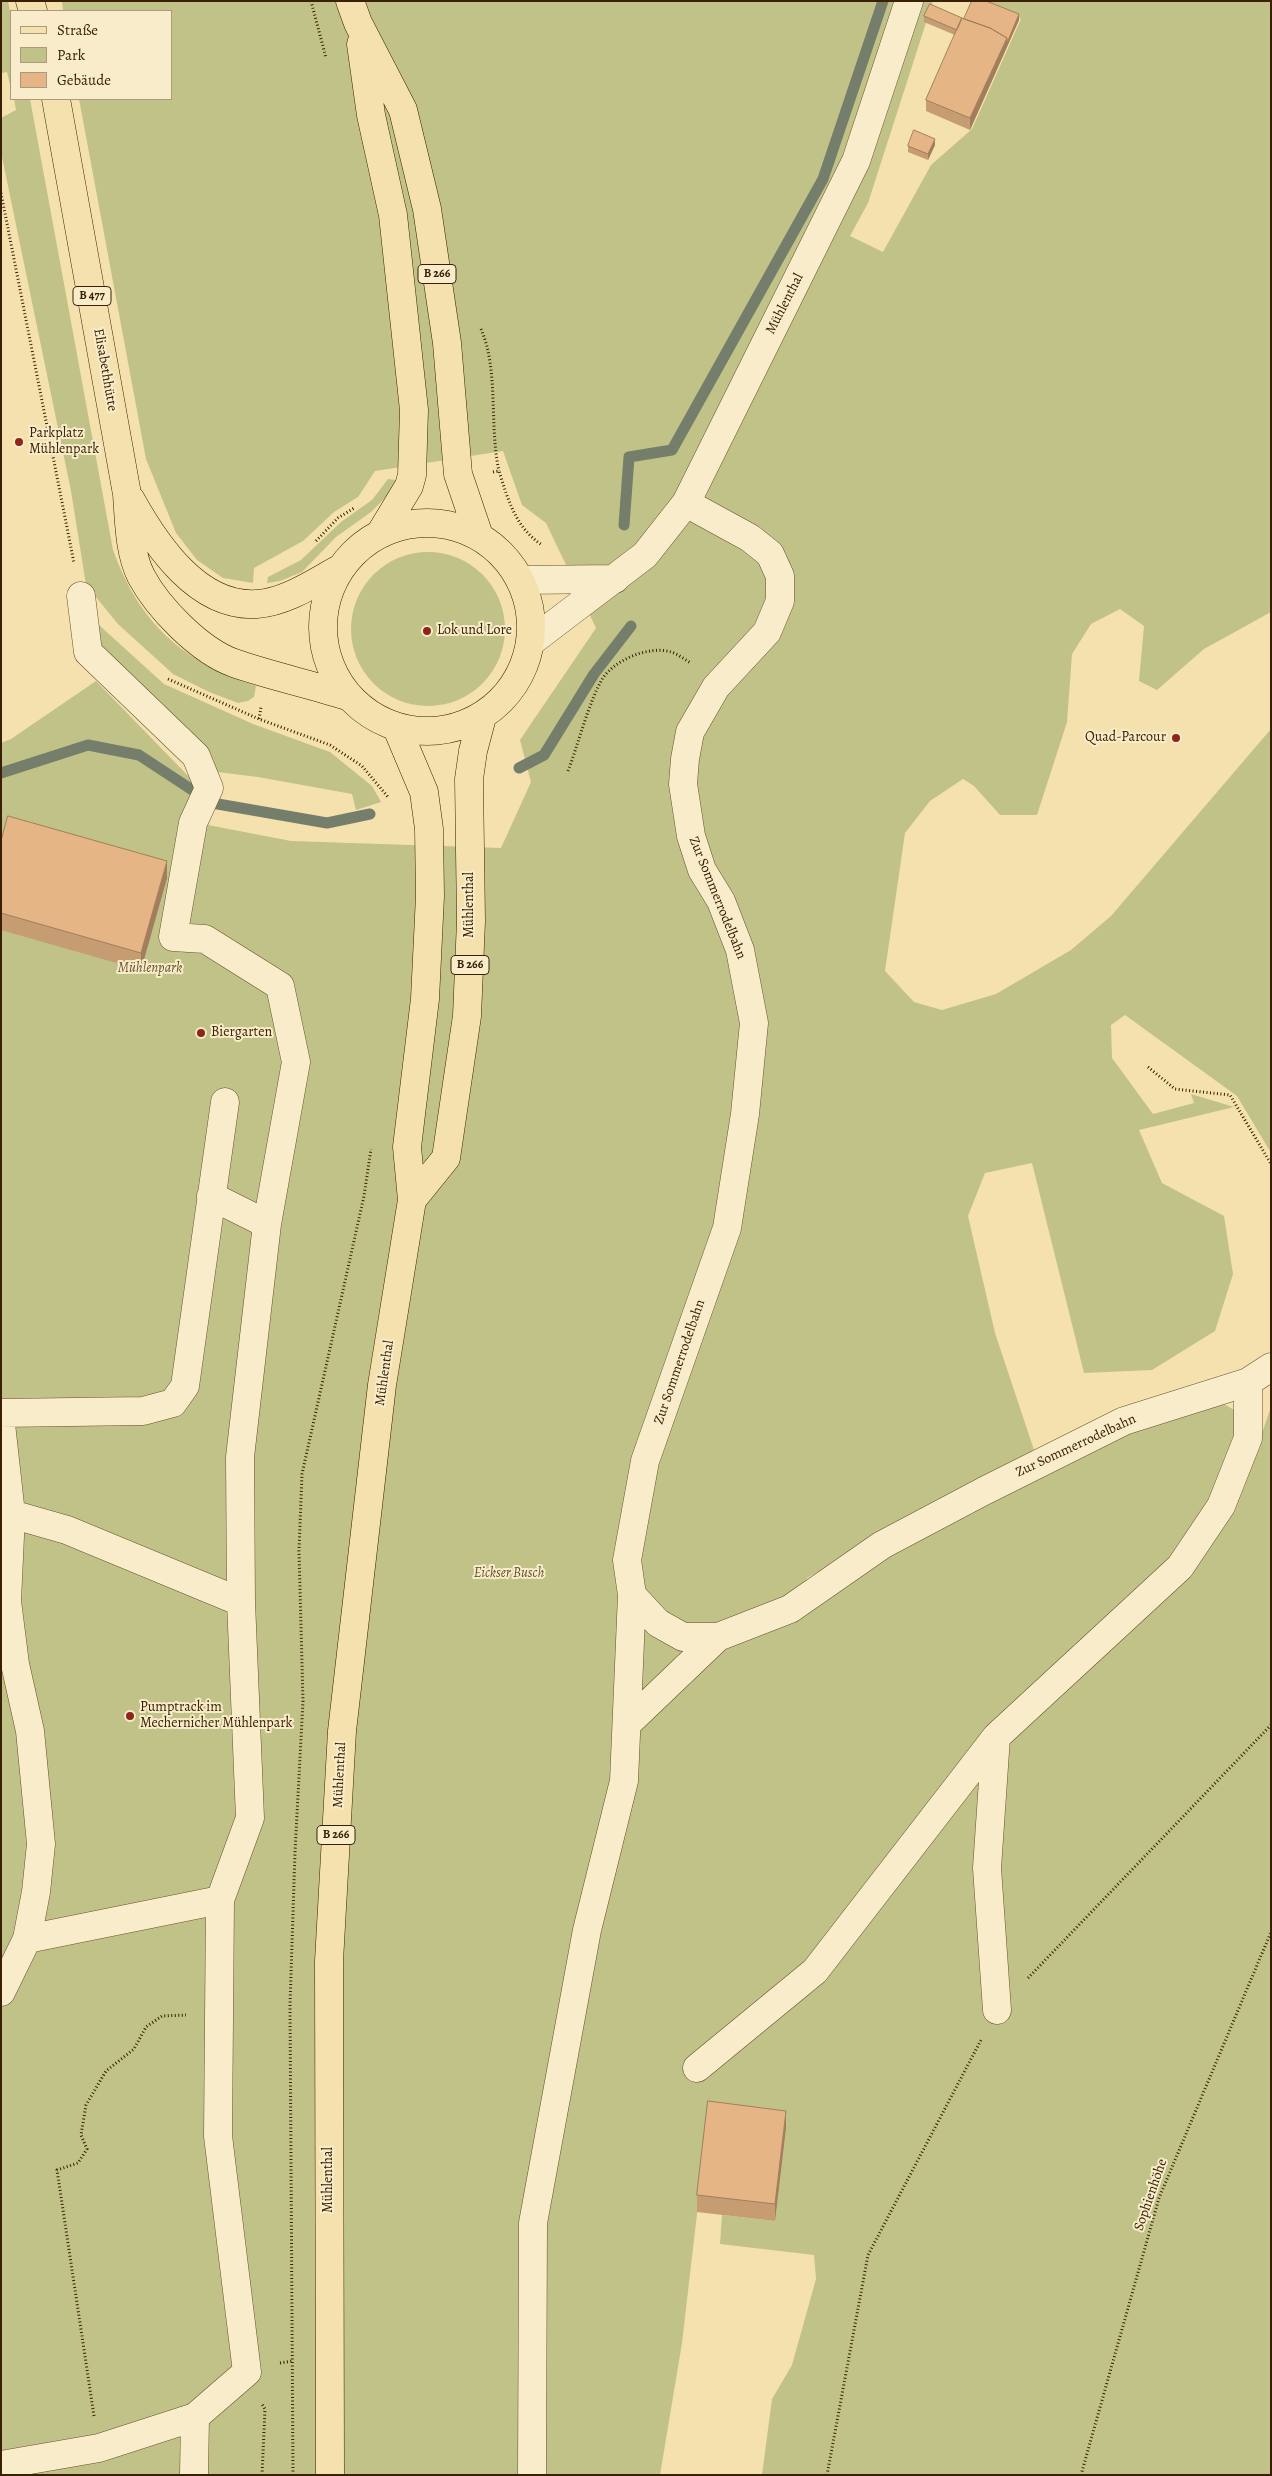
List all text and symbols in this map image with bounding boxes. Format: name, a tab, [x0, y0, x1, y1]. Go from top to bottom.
legend	[10, 10, 172, 100]
text: Straße	[57, 20, 98, 40]
text: Park	[57, 45, 85, 65]
text: Gebäude	[57, 70, 111, 90]
road number: B 266	[418, 264, 456, 284]
street label: Mühlenthal	[763, 271, 807, 337]
road number: B 477	[73, 286, 111, 306]
street label: Elisabethhütte	[89, 327, 121, 413]
place label: Parkplatz Mühlenpark	[29, 426, 99, 458]
marker: Parkplatz Mühlenpark	[13, 436, 25, 448]
place label: Lok und Lore	[437, 623, 512, 639]
marker: Lok und Lore	[421, 625, 433, 637]
place label: Quad-Parcour	[1085, 730, 1166, 746]
marker: Quad-Parcour	[1170, 732, 1182, 744]
street label: Zur Sommerrodelbahn	[685, 834, 749, 962]
street label: Mühlenthal	[462, 872, 478, 938]
road number: B 266	[451, 956, 489, 974]
park label: Mühlenpark	[118, 961, 182, 977]
place label: Biergarten	[211, 1025, 272, 1041]
marker: Biergarten	[195, 1027, 207, 1039]
street label: Zur Sommerrodelbahn	[651, 1297, 709, 1427]
street label: Mühlenthal	[372, 1339, 398, 1407]
street label: Zur Sommerrodelbahn	[1013, 1411, 1139, 1481]
park label: Eickser Busch	[474, 1566, 544, 1582]
place label: Pumptrack im Mechernicher Mühlenpark	[140, 1700, 293, 1732]
marker: Pumptrack im Mechernicher Mühlenpark	[124, 1710, 136, 1722]
street label: Mühlenthal	[330, 1742, 350, 1808]
road number: B 266	[317, 1826, 355, 1844]
street label: Mühlenthal	[321, 2147, 337, 2213]
street label: Sophienhöhe	[1131, 2157, 1171, 2233]

